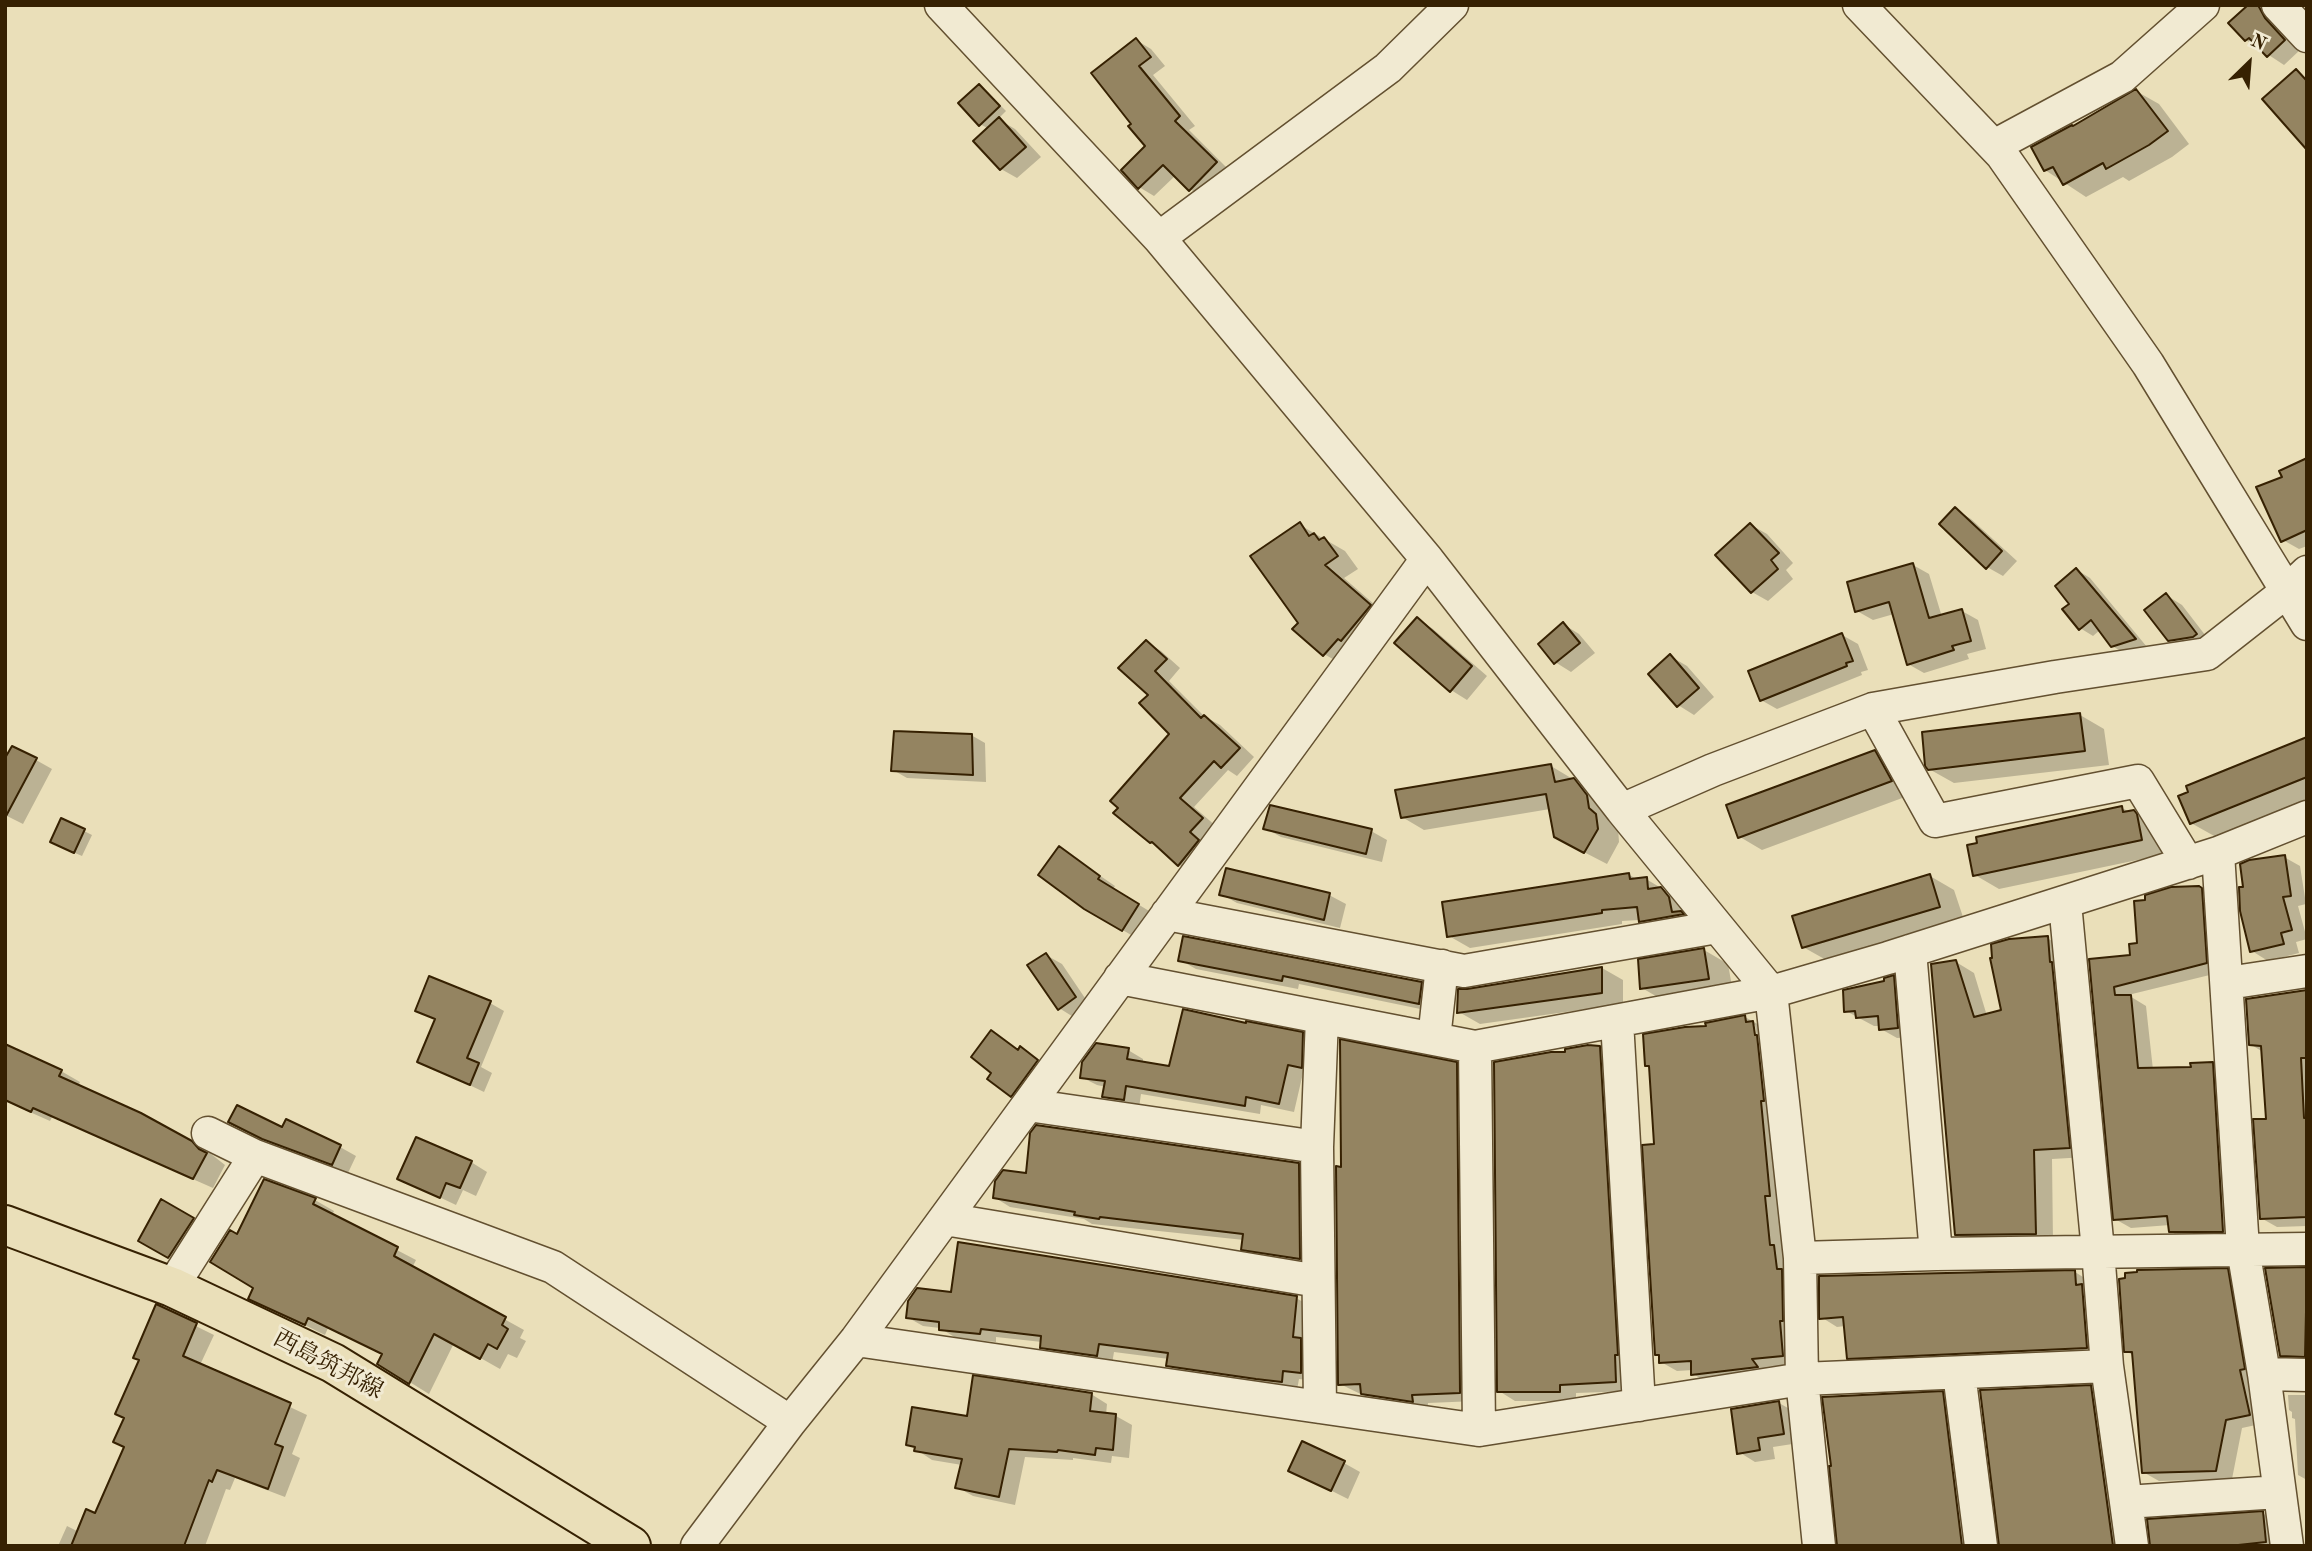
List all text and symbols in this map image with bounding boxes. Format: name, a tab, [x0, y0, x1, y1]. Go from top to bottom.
north arrow	[2214, 28, 2284, 98]
text: N	[2247, 32, 2269, 55]
street label: 西島筑邦線	[268, 1324, 388, 1406]

